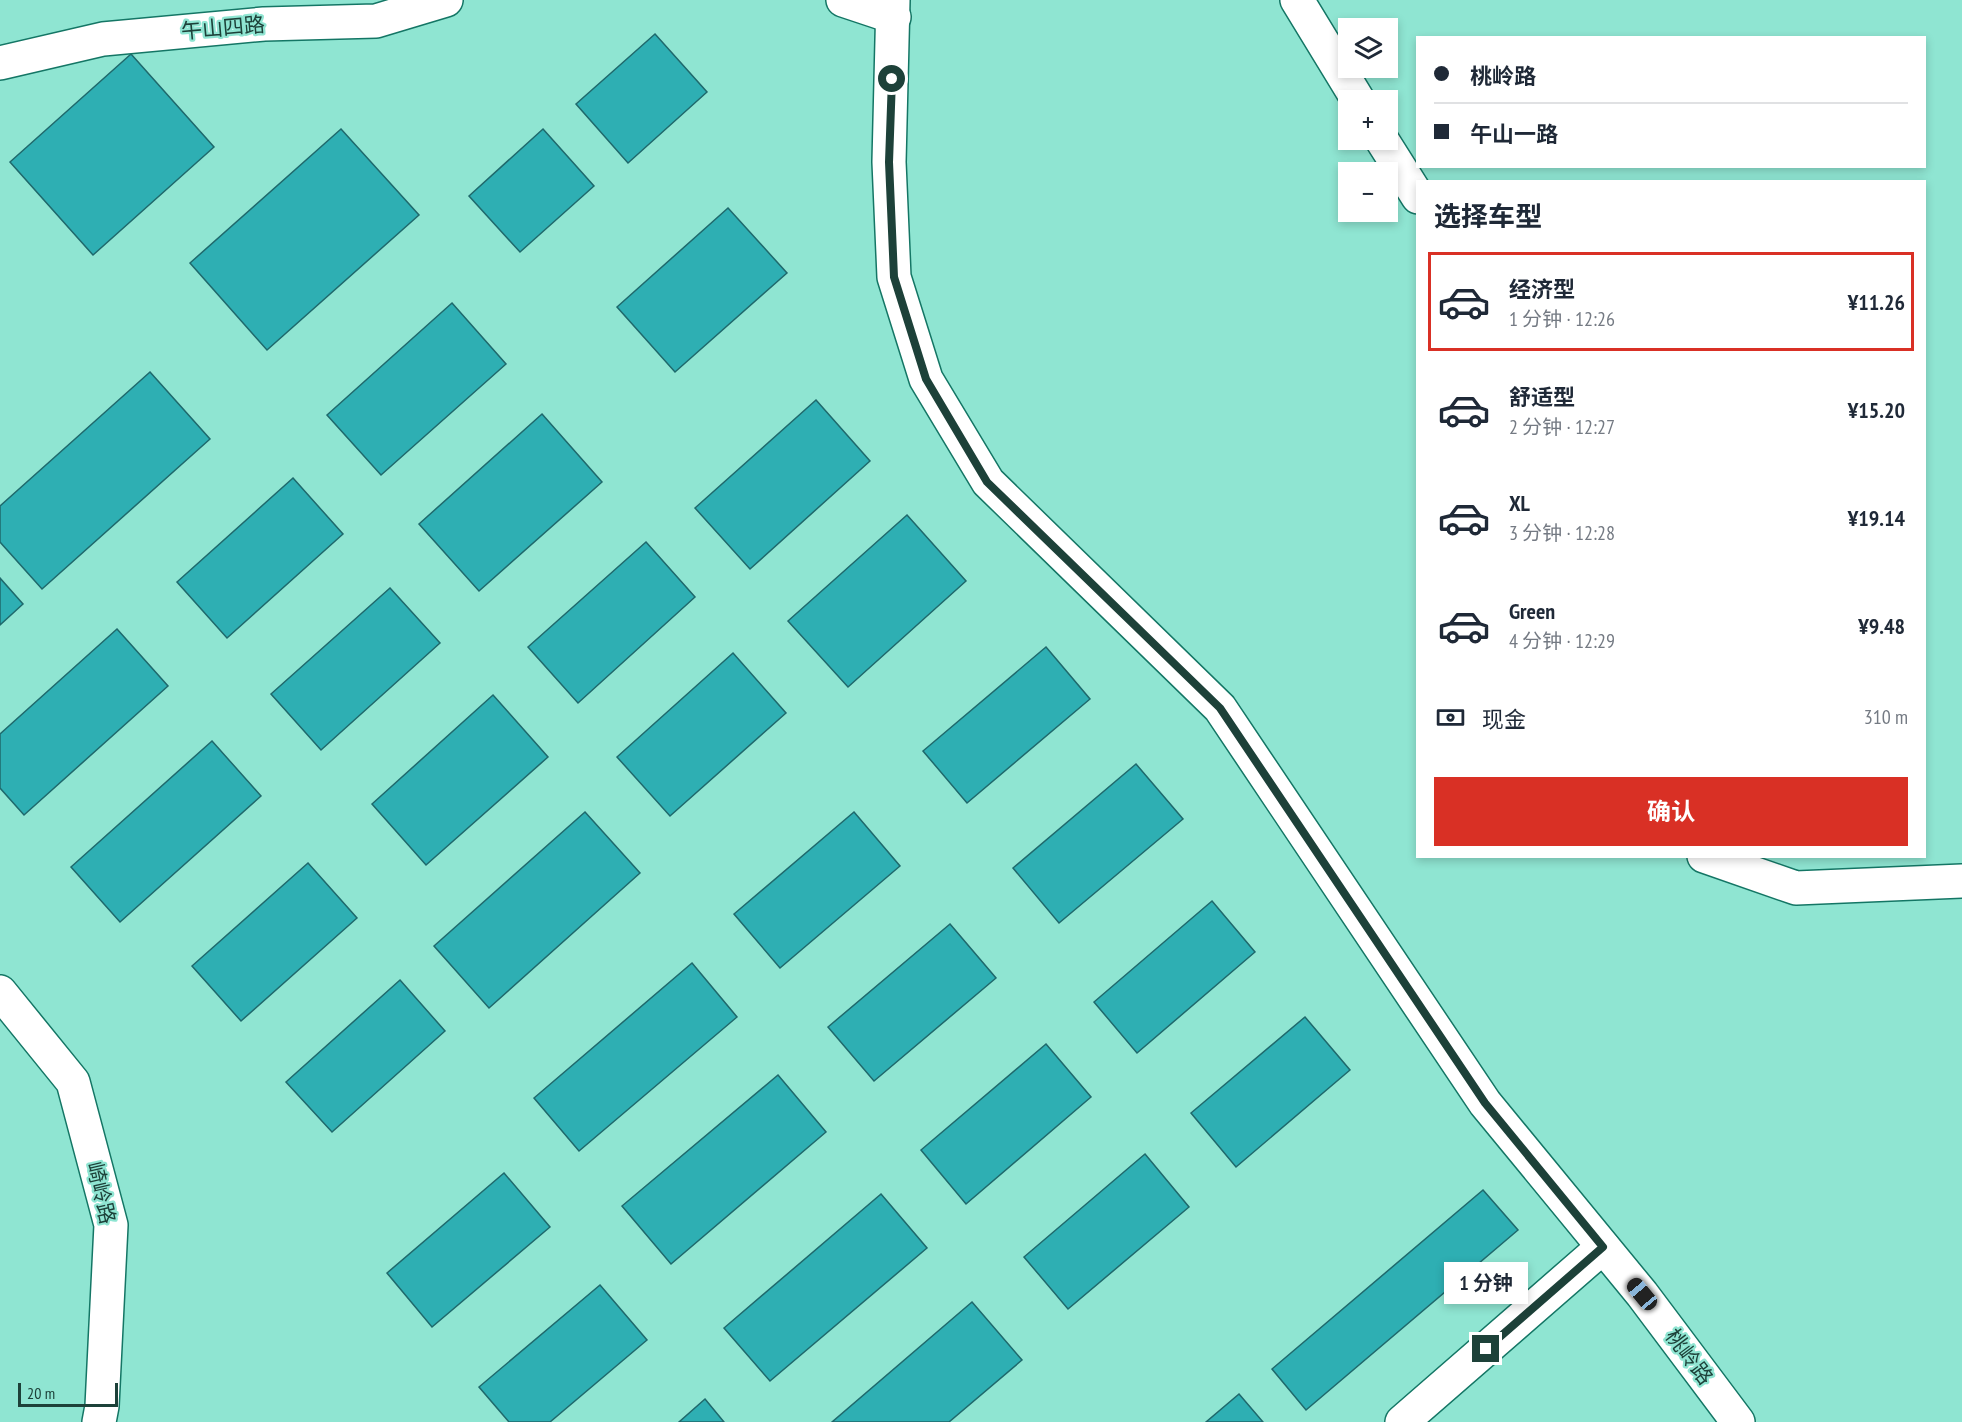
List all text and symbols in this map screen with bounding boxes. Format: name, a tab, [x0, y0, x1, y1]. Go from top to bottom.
street label: 午山四路	[180, 10, 266, 45]
map controls	[1338, 18, 1398, 222]
button: layers	[1338, 18, 1398, 78]
text: 桃岭路	[1470, 62, 1536, 90]
route start	[878, 65, 905, 92]
button: +	[1338, 90, 1398, 150]
text: 午山一路	[1470, 120, 1558, 148]
button: −	[1338, 162, 1398, 222]
text: 选择车型	[1434, 199, 1542, 233]
icon: car	[1437, 275, 1491, 329]
text: 经济型	[1509, 275, 1575, 303]
text: ¥11.26	[1848, 288, 1905, 316]
text: 1 分钟 · 12:26	[1509, 306, 1615, 332]
icon: car	[1437, 383, 1491, 437]
text: 舒适型	[1509, 383, 1575, 411]
text: ¥15.20	[1848, 396, 1905, 424]
text: 2 分钟 · 12:27	[1509, 414, 1615, 440]
text: XL	[1509, 489, 1530, 517]
icon: car	[1437, 491, 1491, 545]
text: ¥19.14	[1848, 504, 1905, 532]
text: 3 分钟 · 12:28	[1509, 520, 1615, 546]
text: Green	[1509, 597, 1555, 625]
icon: car	[1437, 599, 1491, 653]
text: ¥9.48	[1858, 612, 1905, 640]
text: 4 分钟 · 12:29	[1509, 628, 1615, 654]
icon: cash	[1434, 701, 1467, 734]
text: 310 m	[1864, 704, 1908, 730]
text: 现金	[1482, 705, 1526, 733]
button: 确认	[1434, 777, 1908, 846]
street label: 崎岭路	[81, 1159, 122, 1227]
callout: 1 分钟	[1444, 1262, 1528, 1304]
text: 1 分钟	[1459, 1270, 1513, 1296]
car	[1624, 1274, 1660, 1314]
street label: 桃岭路	[1660, 1323, 1719, 1390]
route end	[1472, 1335, 1499, 1362]
scale bar	[18, 1380, 118, 1408]
text: 20 m	[27, 1383, 55, 1403]

